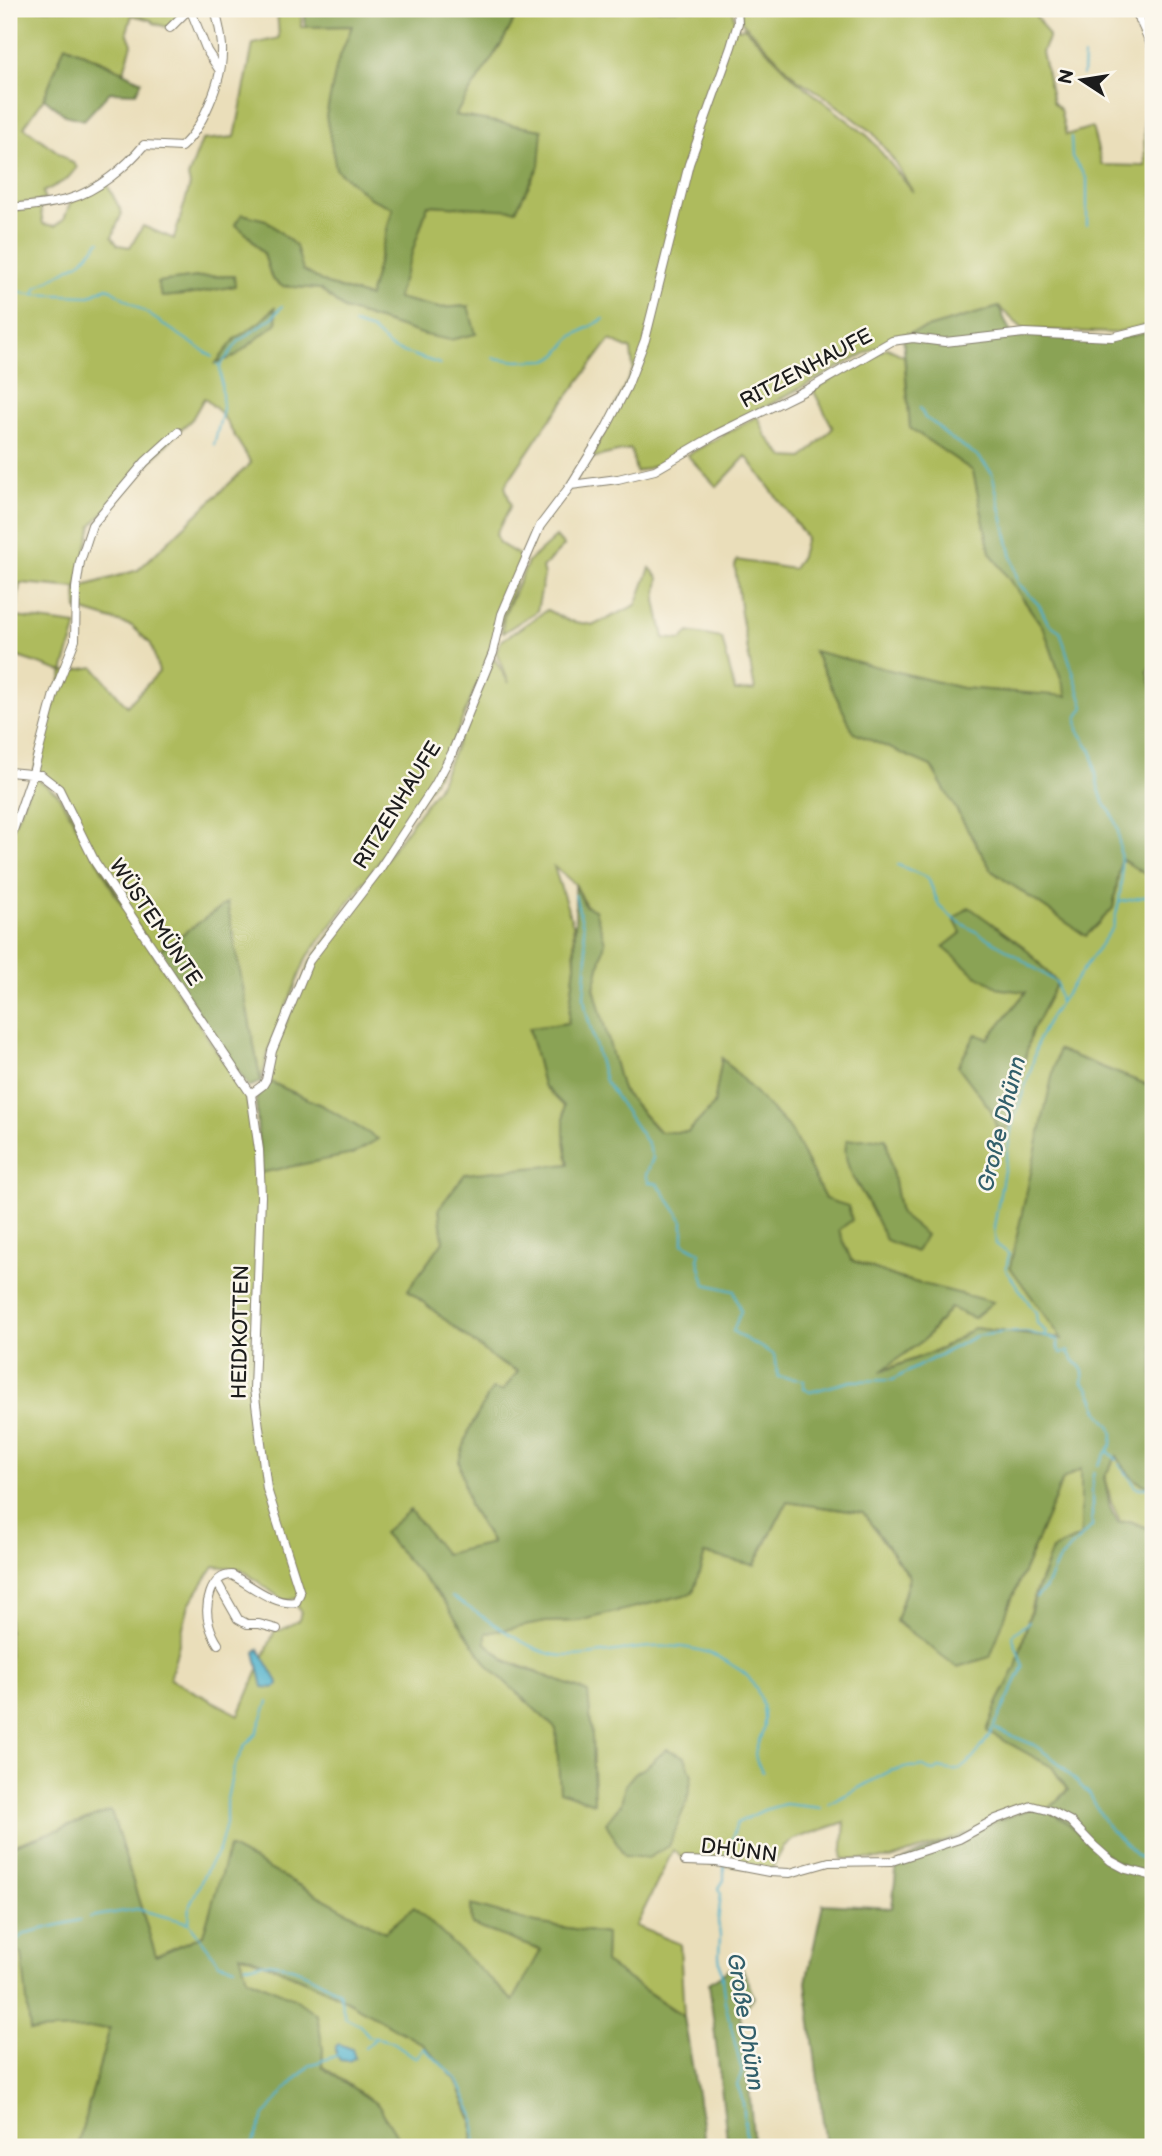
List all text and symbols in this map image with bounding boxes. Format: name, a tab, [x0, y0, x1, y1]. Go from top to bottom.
north arrow	[1046, 46, 1116, 116]
text: N	[1054, 67, 1080, 86]
street label: RITZENHAUFE	[736, 323, 877, 414]
street label: RITZENHAUFE	[348, 737, 447, 874]
street label: WÜSTEMÜNTE	[104, 854, 207, 991]
water label: Große Dhünn	[972, 1054, 1032, 1195]
street label: HEIDKOTTEN	[227, 1265, 254, 1399]
street label: DHÜNN	[699, 1833, 779, 1868]
water label: Große Dhünn	[720, 1951, 770, 2093]

